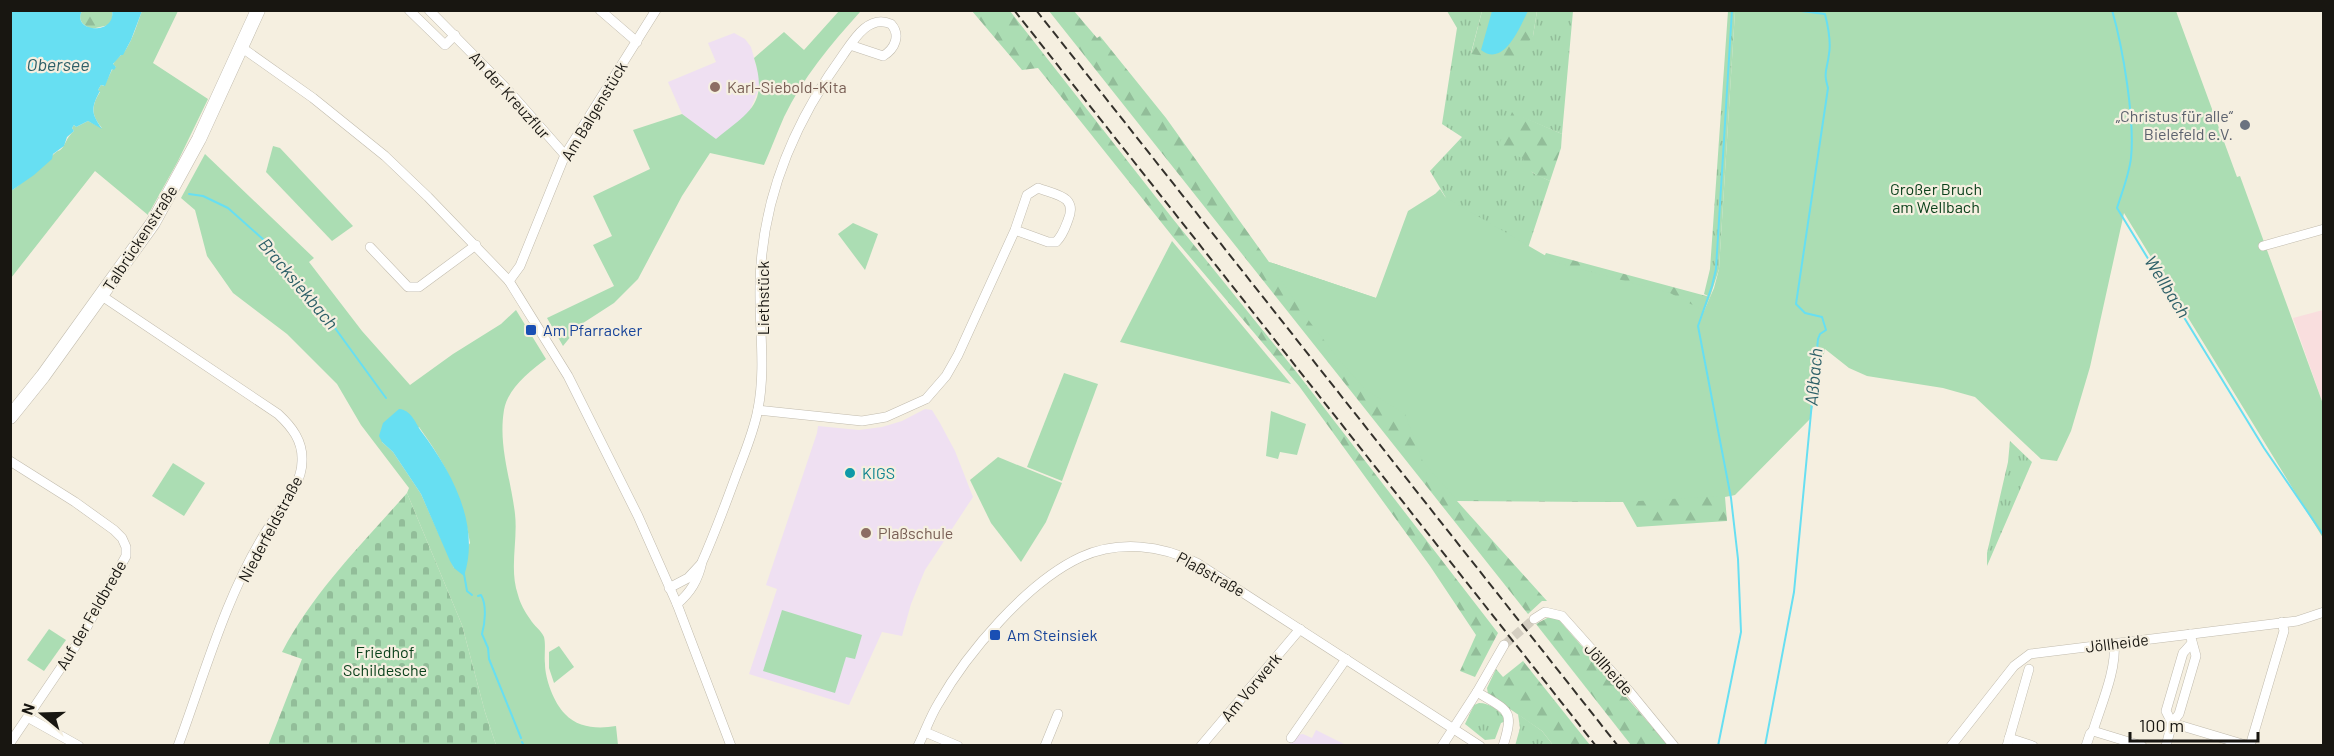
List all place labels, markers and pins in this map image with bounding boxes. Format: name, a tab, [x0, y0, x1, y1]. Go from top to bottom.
place label: Karl-Siebold-Kita	[727, 77, 847, 96]
marker: Karl-Siebold-Kita	[708, 80, 722, 94]
place label: „Christus für alle“ Bielefeld e.V.	[2116, 106, 2234, 143]
marker: „Christus für alle“ Bielefeld e.V.	[2238, 118, 2252, 132]
place label: Am Pfarracker	[543, 320, 643, 339]
marker: Am Pfarracker	[524, 323, 538, 337]
place label: KIGS	[862, 463, 895, 482]
marker: KIGS	[843, 466, 857, 480]
place label: Plaßschule	[878, 523, 953, 542]
marker: Plaßschule	[859, 526, 873, 540]
place label: Am Steinsiek	[1007, 625, 1098, 644]
marker: Am Steinsiek	[988, 628, 1002, 642]

